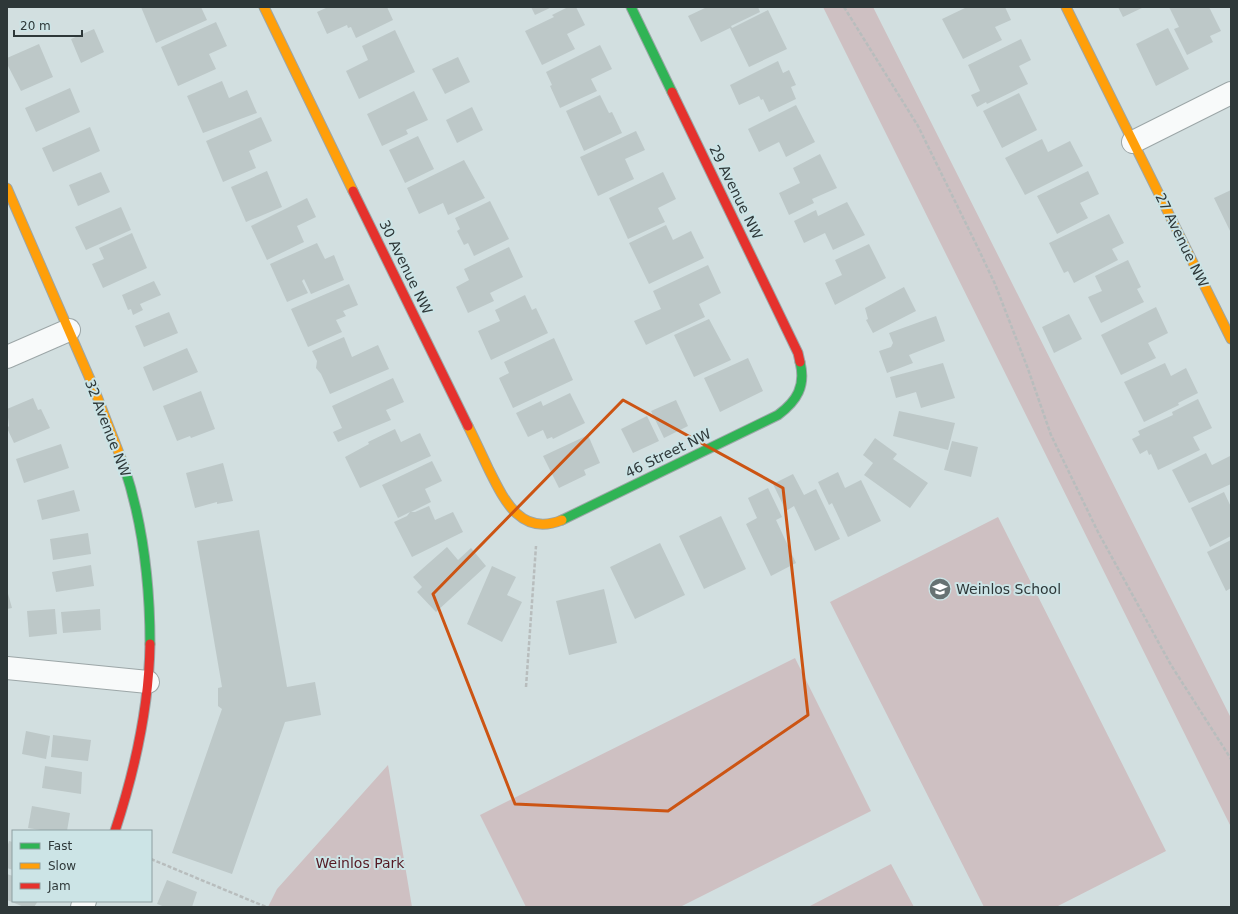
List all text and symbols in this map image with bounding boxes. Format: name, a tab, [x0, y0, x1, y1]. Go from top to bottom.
scale bar	[14, 12, 82, 38]
text: 20 m	[20, 19, 51, 33]
street label: 29 Avenue NW	[706, 142, 766, 242]
street label: 27 Avenue NW	[1152, 190, 1212, 290]
street label: 30 Avenue NW	[376, 217, 436, 317]
street label: 32 Avenue NW	[82, 377, 134, 479]
street label: 46 Street NW	[622, 425, 714, 481]
school or university icon: Weinlos School	[927, 576, 953, 602]
place label: Weinlos School	[956, 581, 1061, 597]
legend	[12, 830, 152, 902]
text: Fast	[48, 839, 72, 853]
park label: Weinlos Park	[316, 855, 405, 871]
text: Slow	[48, 859, 76, 873]
text: Jam	[47, 879, 71, 893]

